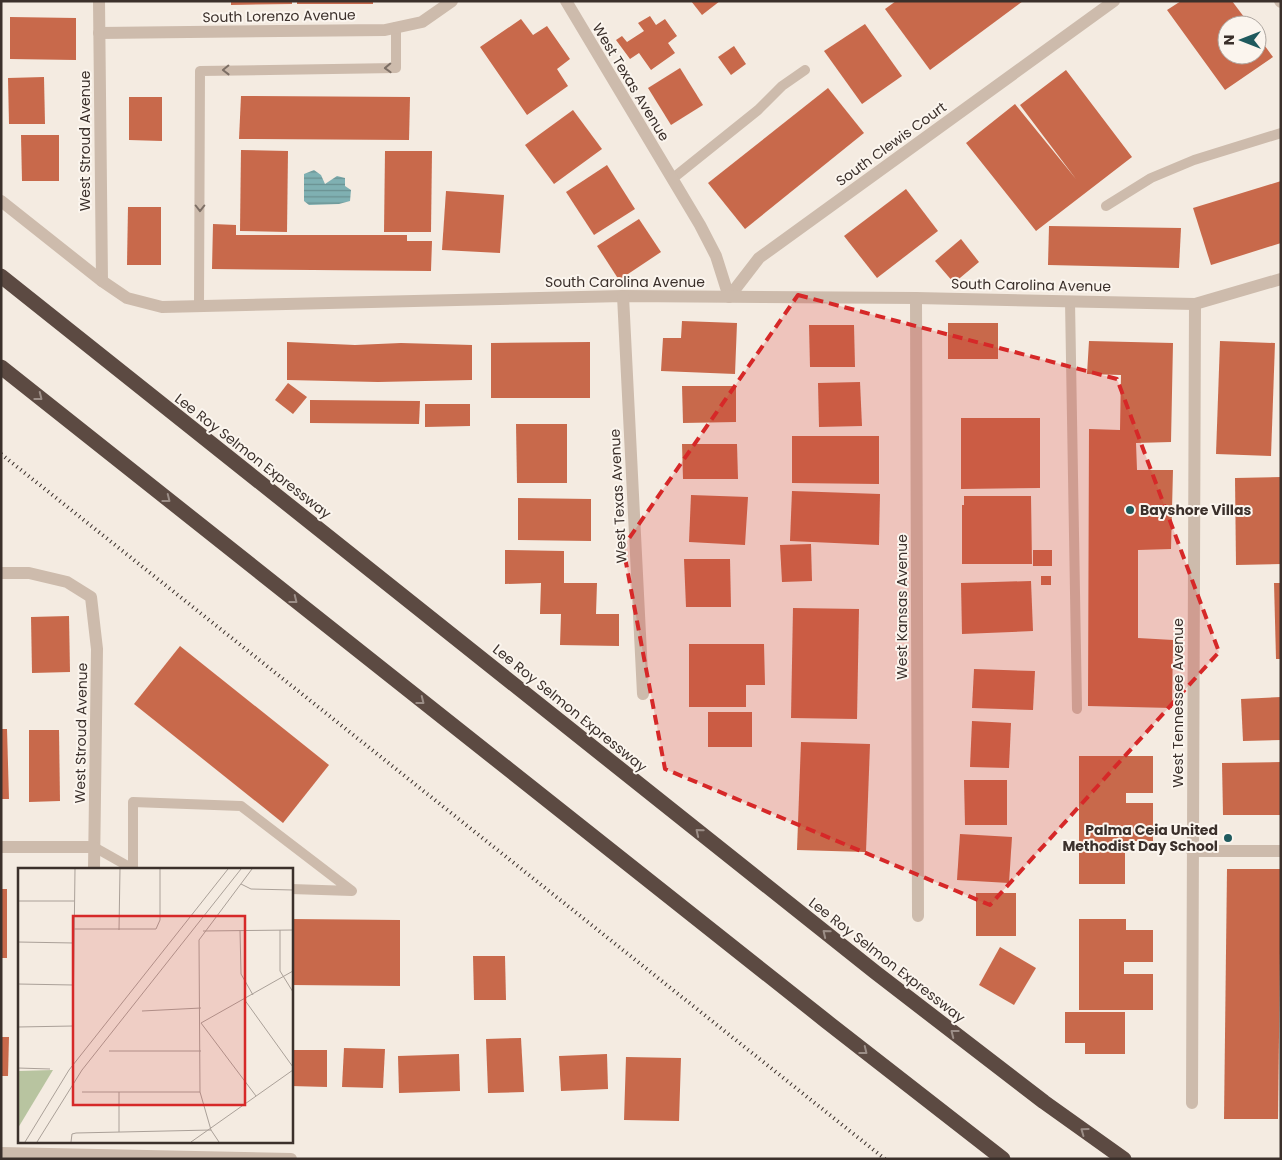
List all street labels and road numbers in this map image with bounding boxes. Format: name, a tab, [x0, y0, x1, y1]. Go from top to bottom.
street label: South Lorenzo Avenue	[202, 5, 356, 27]
street label: West Texas Avenue	[588, 19, 674, 145]
street label: West Stroud Avenue	[75, 70, 95, 211]
street label: South Clewis Court	[832, 97, 950, 191]
street label: South Carolina Avenue	[545, 272, 705, 292]
street label: South Carolina Avenue	[951, 274, 1111, 296]
street label: Lee Roy Selmon Expressway	[171, 389, 335, 523]
street label: West Texas Avenue	[604, 428, 632, 564]
street label: West Kansas Avenue	[892, 534, 912, 680]
street label: West Tennessee Avenue	[1168, 618, 1188, 788]
street label: Lee Roy Selmon Expressway	[489, 639, 652, 777]
street label: West Stroud Avenue	[70, 662, 92, 804]
street label: Lee Roy Selmon Expressway	[805, 893, 969, 1027]

